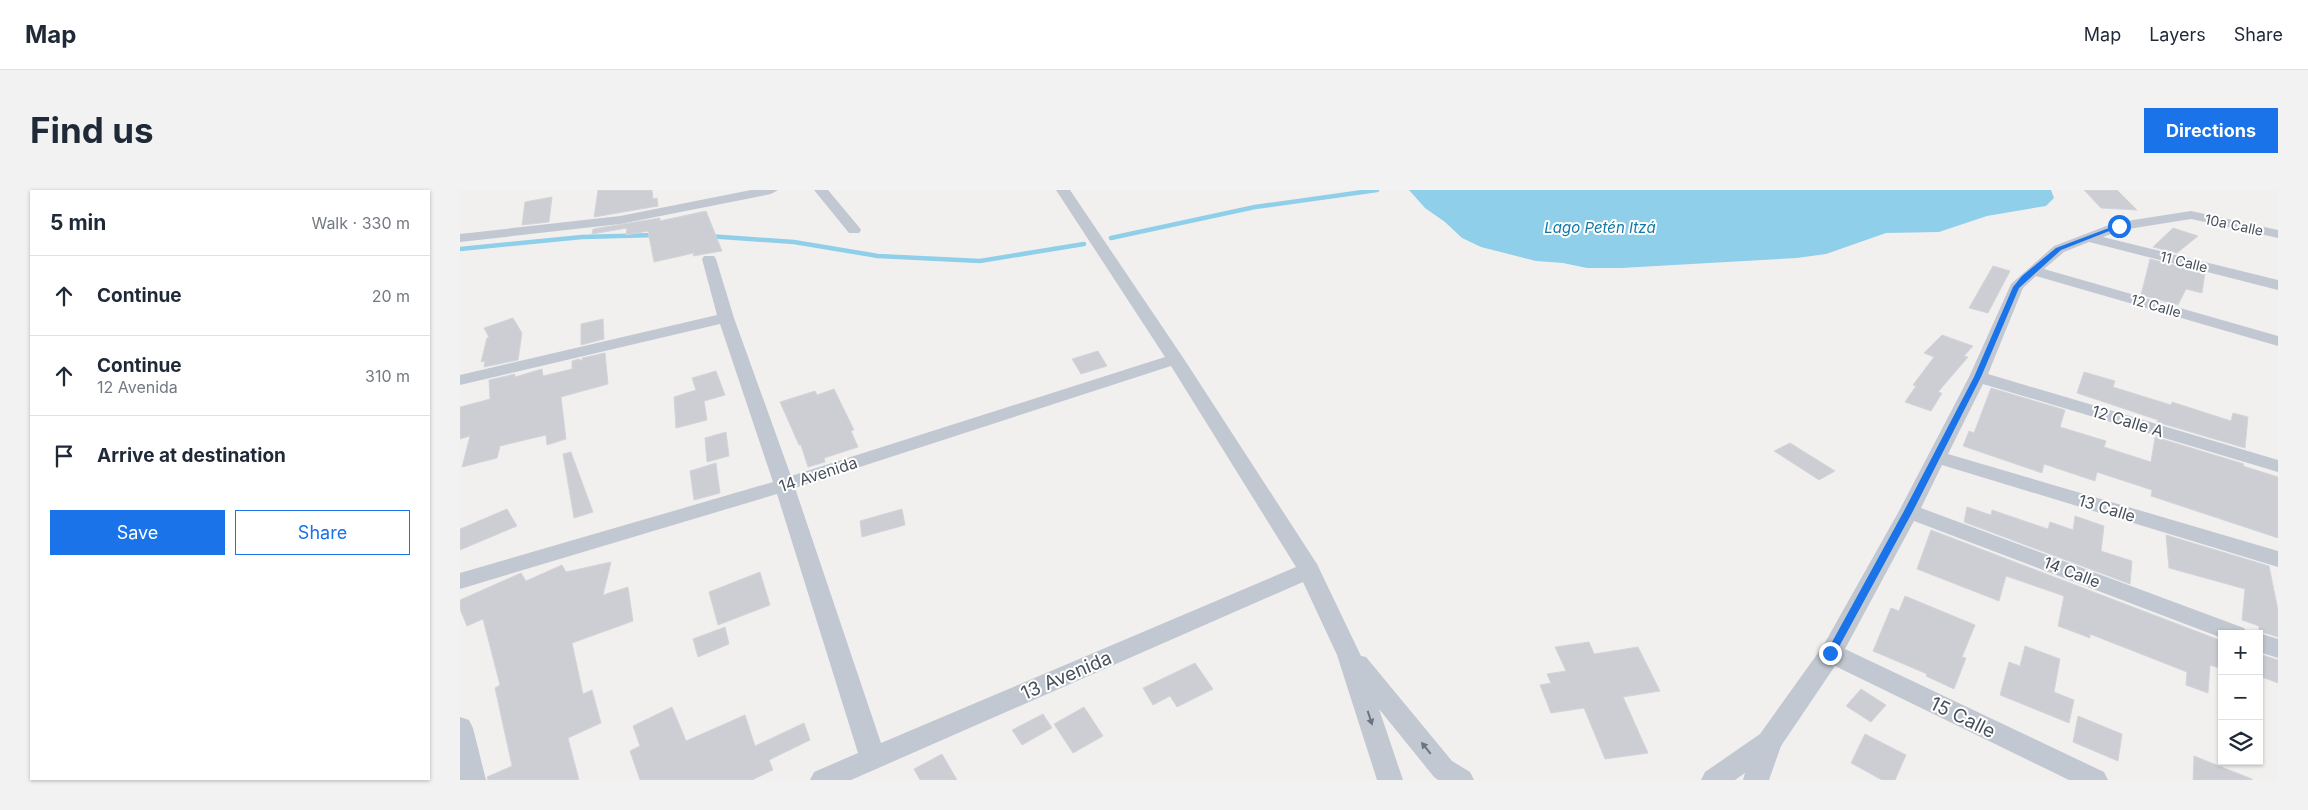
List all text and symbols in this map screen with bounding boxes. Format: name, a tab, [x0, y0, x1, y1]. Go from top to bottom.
text: Map	[25, 20, 76, 49]
text: Map	[2084, 24, 2121, 45]
text: Layers	[2149, 24, 2206, 45]
text: Share	[2234, 24, 2283, 45]
button: Directions	[2144, 108, 2278, 153]
text: Find us	[30, 109, 154, 151]
text: 5 min	[50, 210, 106, 235]
street label: 10a Calle	[2203, 210, 2265, 239]
text: Walk · 330 m	[311, 213, 410, 233]
route start	[2108, 215, 2131, 238]
water label: Lago Petén Itzá	[1544, 218, 1656, 237]
street label: 11 Calle	[2159, 247, 2210, 276]
icon: ahead	[50, 282, 78, 310]
text: Continue	[97, 284, 182, 307]
text: 20 m	[372, 286, 410, 306]
street label: 12 Calle	[2129, 290, 2183, 321]
text: Continue	[97, 354, 182, 377]
icon: ahead	[50, 362, 78, 390]
text: 310 m	[365, 366, 410, 386]
text: 12 Avenida	[97, 377, 178, 397]
street label: 12 Calle A	[2090, 401, 2166, 441]
icon: arrive	[50, 442, 78, 470]
text: Arrive at destination	[97, 444, 286, 467]
street label: 14 Avenida	[776, 452, 860, 496]
street label: 13 Calle	[2076, 490, 2138, 526]
button: Save	[50, 510, 225, 555]
button: Share	[235, 510, 410, 555]
street label: 14 Calle	[2041, 552, 2103, 592]
map controls	[2218, 630, 2263, 765]
button: +	[2218, 630, 2263, 675]
route end	[1819, 642, 1842, 665]
street label: 13 Avenida	[1017, 646, 1115, 705]
button: −	[2218, 675, 2263, 720]
street label: 15 Calle	[1927, 692, 1999, 743]
one-way arrow	[1366, 711, 1374, 726]
button: layers	[2218, 720, 2263, 765]
one-way arrow	[1420, 741, 1431, 754]

